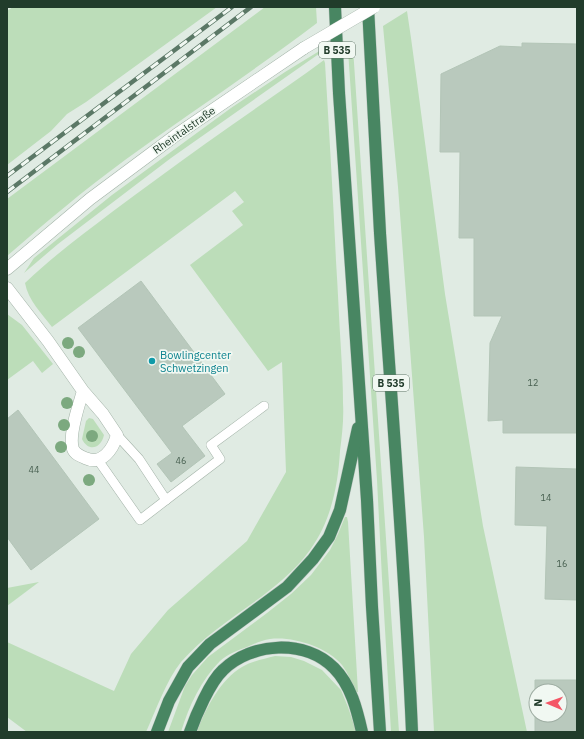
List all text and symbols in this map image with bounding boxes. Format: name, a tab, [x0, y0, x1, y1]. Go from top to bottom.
road number: B 535	[319, 42, 355, 58]
street label: Rheintalstraße	[150, 103, 218, 157]
place label: Bowlingcenter Schwetzingen	[160, 348, 231, 375]
marker: Bowlingcenter Schwetzingen	[147, 356, 157, 366]
road number: B 535	[373, 375, 409, 391]
house number: 12	[528, 377, 538, 388]
house number: 46	[176, 455, 186, 466]
house number: 44	[29, 464, 39, 475]
house number: 14	[541, 492, 551, 503]
house number: 16	[557, 558, 567, 569]
north arrow	[528, 683, 568, 723]
text: N	[531, 698, 545, 707]

